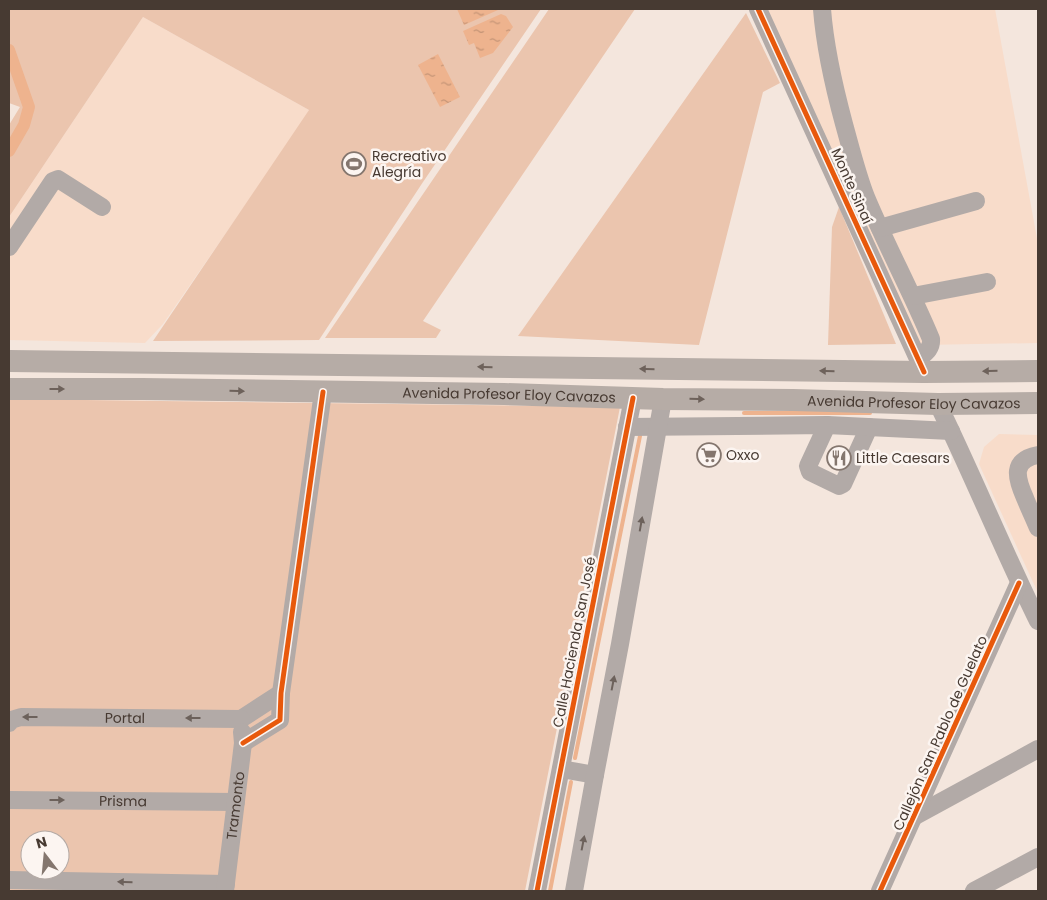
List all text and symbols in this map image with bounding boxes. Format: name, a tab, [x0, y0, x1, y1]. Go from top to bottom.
street label: Monte Sinaí	[826, 145, 878, 228]
place label: Recreativo Alegría	[372, 146, 446, 182]
sports icon: Recreativo Alegría	[341, 151, 367, 177]
one-way arrow	[476, 363, 492, 371]
one-way arrow	[639, 365, 655, 373]
one-way arrow	[819, 367, 835, 375]
one-way arrow	[981, 368, 997, 376]
street label: Avenida Profesor Eloy Cavazos	[402, 383, 616, 408]
one-way arrow	[50, 385, 66, 393]
one-way arrow	[230, 387, 246, 395]
street label: Avenida Profesor Eloy Cavazos	[807, 390, 1021, 414]
one-way arrow	[690, 395, 706, 403]
supermarket icon: Oxxo	[696, 442, 722, 468]
place label: Oxxo	[726, 445, 759, 465]
restaurant icon: Little Caesars	[826, 445, 852, 471]
place label: Little Caesars	[856, 448, 950, 468]
one-way arrow	[638, 515, 646, 531]
street label: Calle Hacienda San José	[548, 555, 600, 729]
street label: Callejón San Pablo de Guelato	[888, 632, 992, 834]
one-way arrow	[609, 675, 617, 691]
street label: Portal	[105, 708, 145, 728]
one-way arrow	[22, 713, 38, 721]
one-way arrow	[184, 714, 200, 722]
street label: Tramonto	[221, 770, 249, 841]
street label: Prisma	[99, 791, 147, 811]
one-way arrow	[50, 796, 66, 804]
north arrow	[20, 830, 70, 880]
text: N	[34, 831, 49, 854]
one-way arrow	[580, 835, 588, 851]
one-way arrow	[116, 878, 132, 886]

